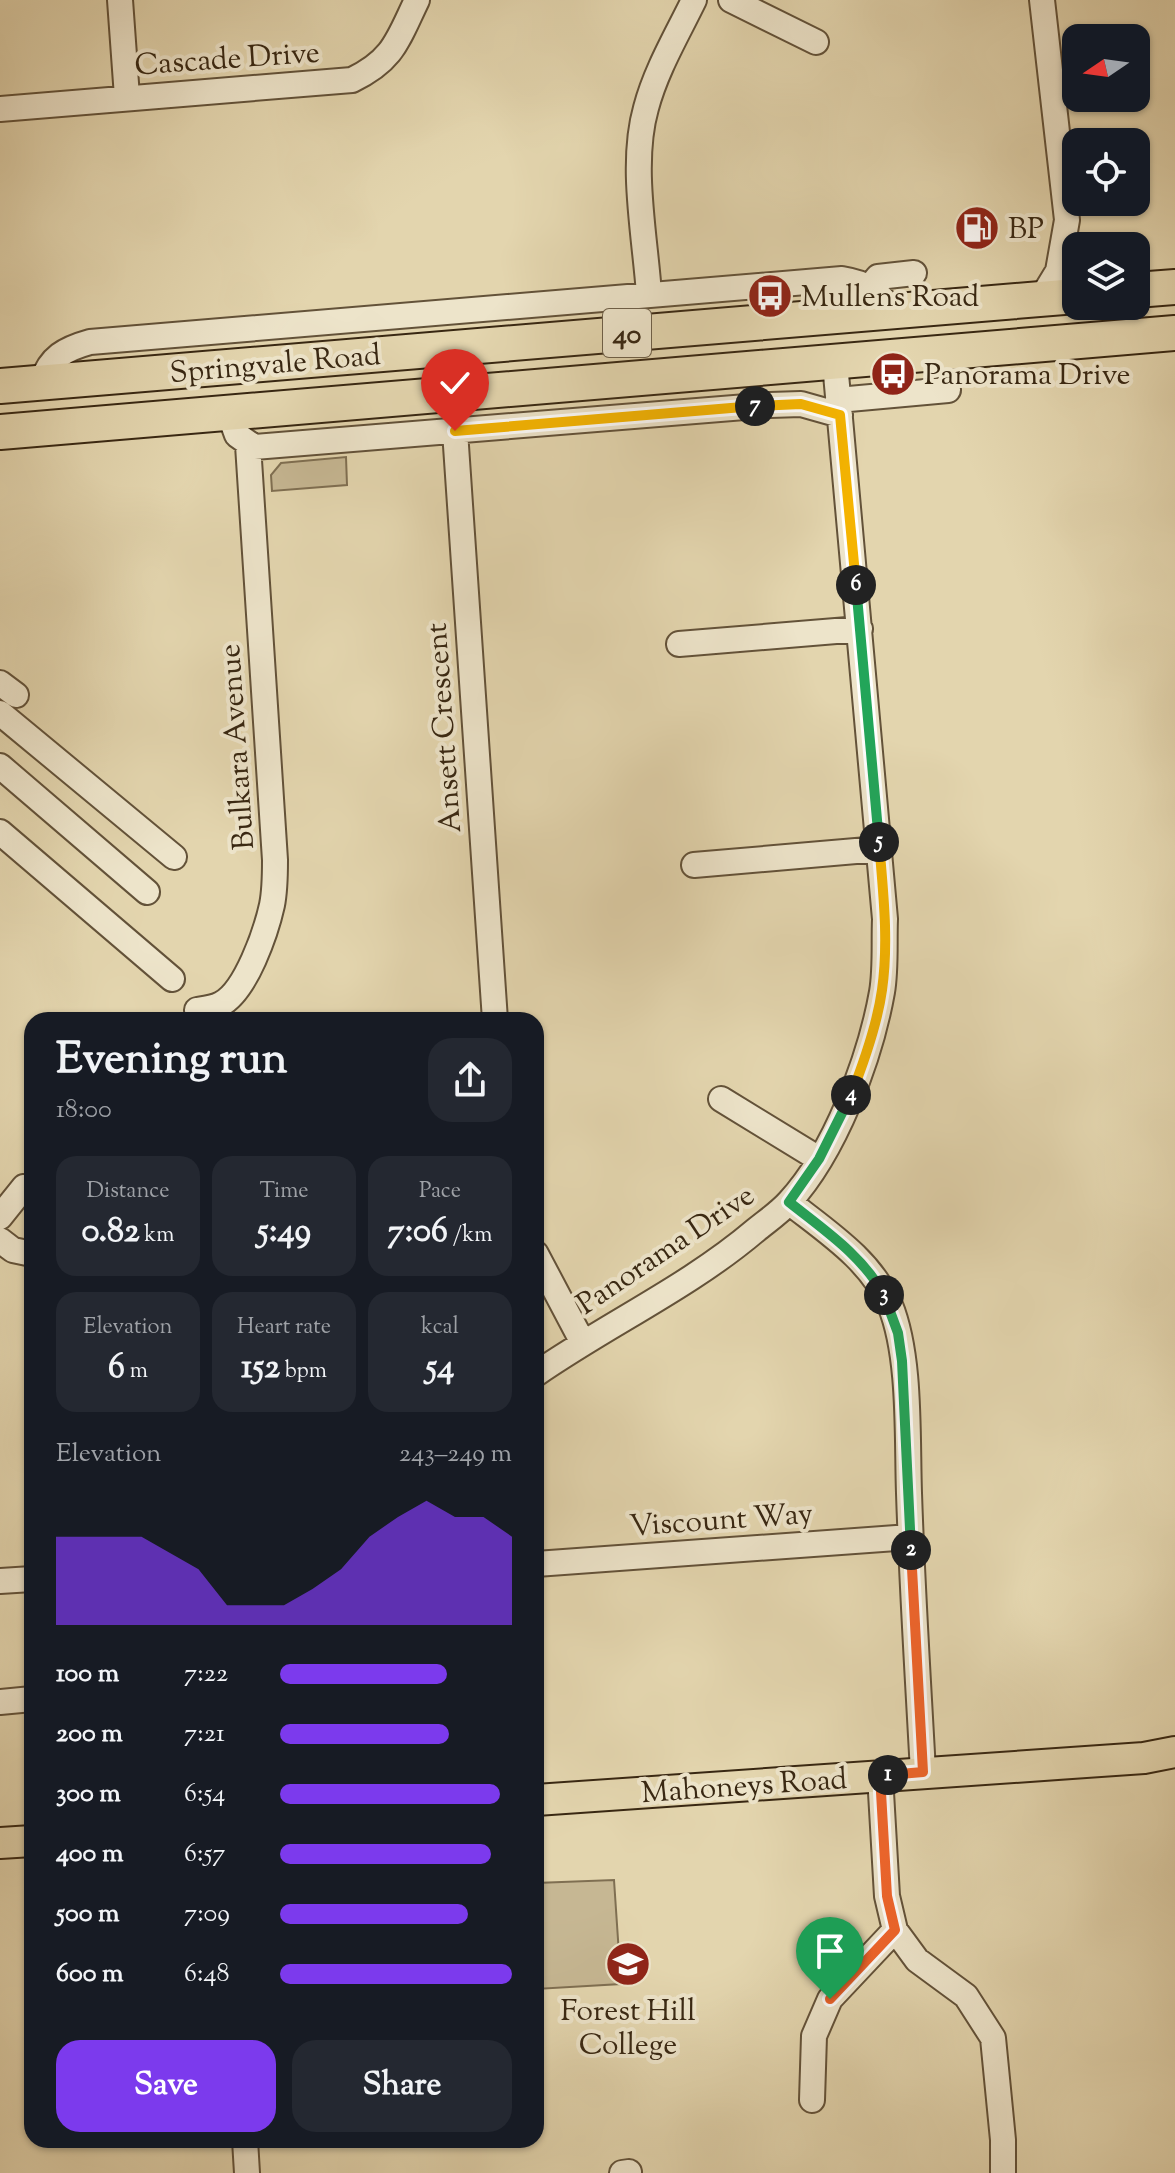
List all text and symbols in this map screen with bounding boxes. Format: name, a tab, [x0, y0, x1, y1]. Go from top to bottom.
north arrow	[1062, 24, 1150, 112]
map controls	[1062, 24, 1150, 320]
street label: Cascade Drive	[133, 33, 321, 88]
button: locate	[1062, 128, 1150, 216]
fuel station icon: BP	[953, 204, 1001, 252]
place label: BP	[1008, 209, 1044, 252]
button: layers	[1062, 232, 1150, 320]
bus stop icon: Mullens Road	[746, 272, 794, 320]
place label: Mullens Road	[801, 277, 979, 320]
road number: 40	[603, 309, 651, 357]
street label: Springvale Road	[168, 335, 383, 396]
pin	[421, 349, 489, 431]
bus stop icon: Panorama Drive	[869, 350, 917, 398]
place label: Panorama Drive	[924, 355, 1130, 398]
icon: check	[433, 361, 477, 405]
pin: 7	[735, 386, 775, 426]
text: 7	[749, 390, 761, 422]
pin: 6	[836, 565, 876, 605]
text: 6	[851, 569, 861, 601]
street label: Ansett Crescent	[417, 621, 474, 834]
street label: Bulkara Avenue	[210, 642, 267, 851]
pin: 5	[859, 822, 899, 862]
text: 5	[875, 826, 883, 858]
text: Evening run	[56, 1030, 288, 1093]
button: share	[428, 1038, 512, 1122]
pin: 4	[831, 1075, 871, 1115]
text: 4	[845, 1079, 857, 1111]
text: 18:00	[56, 1092, 112, 1129]
text: Distance	[87, 1176, 169, 1208]
text: Time	[260, 1176, 308, 1208]
text: Pace	[419, 1176, 461, 1208]
street label: Panorama Drive	[569, 1176, 764, 1327]
text: 0.82	[81, 1208, 140, 1257]
text: 5:49	[257, 1208, 311, 1257]
text: 7:06	[388, 1208, 448, 1257]
text: km	[140, 1220, 175, 1252]
text: /km	[448, 1220, 492, 1252]
pin: 3	[864, 1275, 904, 1315]
text: 3	[880, 1279, 888, 1311]
text: Elevation	[83, 1312, 173, 1344]
text: Heart rate	[237, 1312, 331, 1344]
text: kcal	[421, 1312, 459, 1344]
text: 6	[108, 1344, 125, 1393]
text: 152	[241, 1344, 280, 1393]
text: 54	[426, 1344, 454, 1393]
text: m	[125, 1356, 148, 1388]
text: bpm	[280, 1356, 327, 1388]
text: Elevation	[56, 1436, 161, 1473]
text: 243–249 m	[399, 1436, 512, 1473]
street label: Viscount Way	[628, 1494, 814, 1549]
pin: 2	[891, 1530, 931, 1570]
text: 2	[906, 1534, 916, 1566]
text: 100 m	[56, 1656, 119, 1693]
text: 7:22	[184, 1656, 228, 1693]
text: 200 m	[56, 1716, 123, 1753]
text: 7:21	[184, 1716, 225, 1753]
pin: 1	[868, 1755, 908, 1795]
street label: Mahoneys Road	[640, 1759, 849, 1816]
text: 1	[884, 1759, 892, 1791]
text: 300 m	[56, 1776, 121, 1813]
text: 6:54	[184, 1776, 225, 1813]
text: 400 m	[56, 1836, 123, 1873]
text: 6:57	[184, 1836, 225, 1873]
text: 500 m	[56, 1896, 119, 1933]
text: 7:09	[184, 1896, 230, 1933]
pin	[796, 1917, 864, 1999]
icon: arrive	[808, 1929, 852, 1973]
school or university icon: Forest Hill College	[604, 1940, 652, 1988]
text: 600 m	[56, 1956, 123, 1993]
text: 6:48	[184, 1956, 230, 1993]
place label: Forest Hill College	[560, 1991, 696, 2068]
button: Save	[56, 2040, 276, 2132]
button: Share	[292, 2040, 512, 2132]

